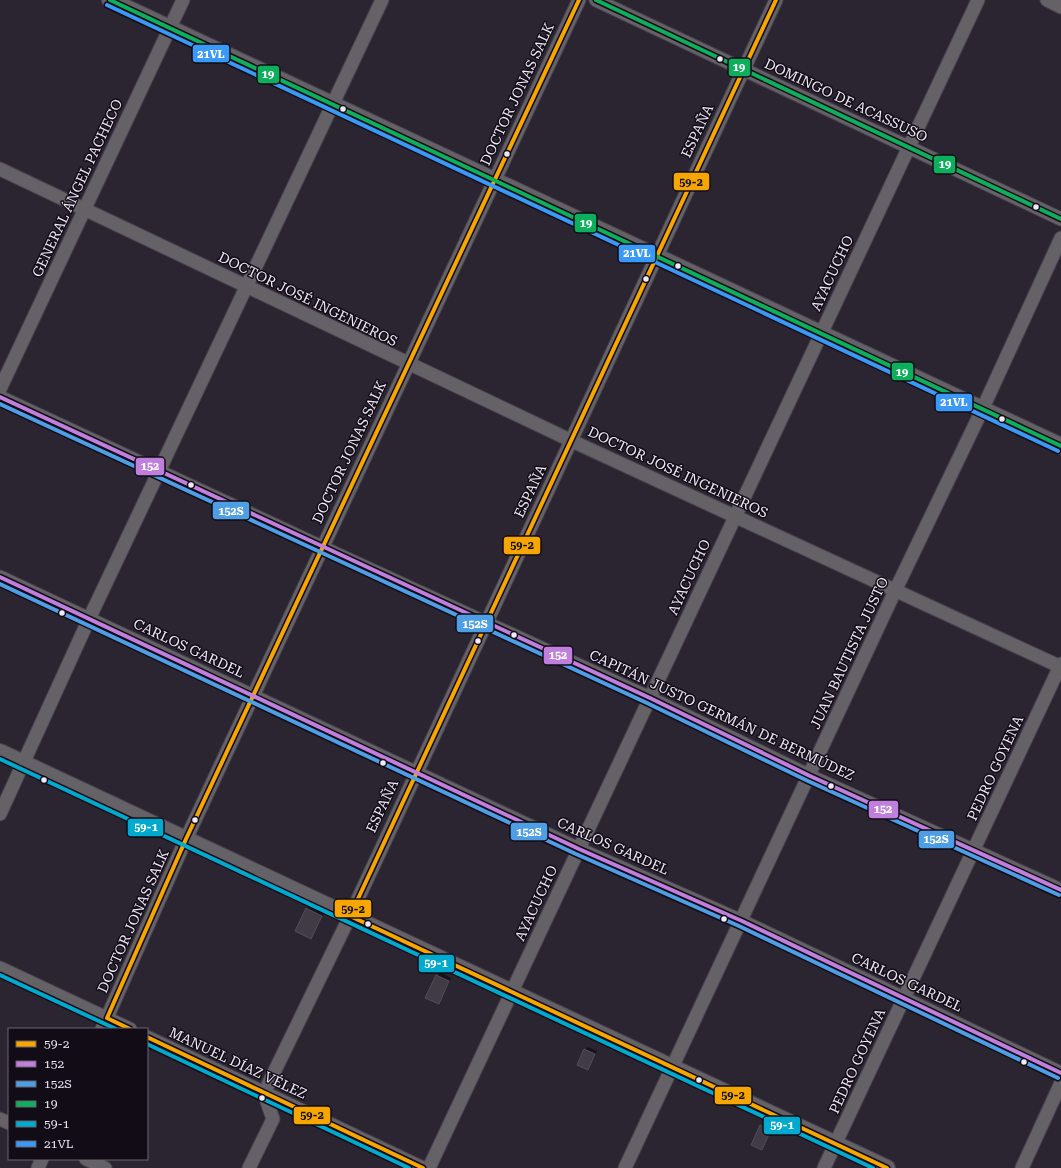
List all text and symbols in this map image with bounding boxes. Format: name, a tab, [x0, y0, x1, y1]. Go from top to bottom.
street label: DOCTOR JONAS SALK	[477, 20, 557, 168]
line badge: 21VL	[192, 44, 230, 63]
text: 21VL	[197, 48, 225, 61]
unlabelled marker	[715, 54, 725, 64]
street label: DOMINGO DE ACASSUSO	[762, 55, 930, 145]
line badge: 19	[728, 58, 751, 77]
text: 19	[733, 61, 745, 74]
line badge: 19	[257, 65, 280, 84]
text: 19	[262, 68, 274, 81]
street label: GENERAL ÁNGEL PACHECO	[29, 97, 125, 279]
street label: ESPAÑA	[678, 102, 716, 160]
unlabelled marker	[338, 104, 348, 114]
unlabelled marker	[502, 149, 512, 159]
line badge: 19	[933, 155, 956, 174]
text: 19	[939, 158, 951, 171]
line badge: 59-2	[673, 172, 710, 191]
text: 59-2	[679, 176, 703, 189]
unlabelled marker	[1031, 202, 1041, 212]
line badge: 19	[574, 213, 597, 233]
text: 19	[580, 217, 592, 230]
street label: AYACUCHO	[808, 233, 856, 313]
line badge: 21VL	[618, 244, 656, 263]
text: 21VL	[623, 247, 651, 260]
street label: DOCTOR JOSÉ INGENIEROS	[216, 249, 400, 349]
unlabelled marker	[673, 261, 683, 271]
unlabelled marker	[641, 274, 651, 284]
line badge: 19	[891, 362, 914, 381]
text: 19	[896, 366, 908, 379]
street label: DOCTOR JONAS SALK	[309, 378, 389, 526]
line badge: 21VL	[935, 393, 973, 412]
text: 21VL	[940, 396, 968, 409]
unlabelled marker	[997, 414, 1007, 424]
street label: DOCTOR JOSÉ INGENIEROS	[585, 423, 771, 521]
line badge: 152	[135, 457, 165, 476]
text: 152	[141, 460, 159, 473]
street label: ESPAÑA	[511, 462, 549, 520]
unlabelled marker	[186, 480, 196, 490]
line badge: 152S	[212, 501, 250, 520]
text: 152S	[218, 505, 244, 518]
line badge: 59-2	[503, 536, 541, 555]
street label: AYACUCHO	[665, 537, 713, 617]
text: 59-2	[510, 539, 534, 552]
street label: JUAN BAUTISTA JUSTO	[807, 574, 891, 732]
unlabelled marker	[57, 608, 67, 618]
line badge: 152S	[456, 614, 494, 633]
street label: CARLOS GARDEL	[131, 615, 247, 681]
text: 152S	[462, 618, 488, 631]
unlabelled marker	[509, 630, 519, 640]
unlabelled marker	[473, 636, 483, 646]
line badge: 152	[543, 646, 573, 665]
street label: CAPITÁN JUSTO GERMÁN DE BERMÚDEZ	[587, 646, 857, 784]
text: 152	[549, 649, 567, 662]
street label: PEDRO GOYENA	[964, 713, 1026, 823]
unlabelled marker	[378, 758, 388, 768]
unlabelled marker	[39, 775, 49, 785]
street label: ESPAÑA	[363, 777, 401, 835]
unlabelled marker	[826, 781, 836, 791]
line badge: 152	[868, 800, 899, 819]
text: 152	[874, 803, 892, 816]
street label: CARLOS GARDEL	[555, 814, 672, 878]
unlabelled marker	[190, 815, 200, 825]
line badge: 59-1	[127, 818, 164, 837]
text: 59-1	[134, 821, 158, 834]
line badge: 152S	[510, 822, 548, 841]
text: 152S	[516, 826, 542, 839]
line badge: 152S	[918, 830, 955, 849]
text: 152S	[923, 833, 949, 846]
street label: DOCTOR JONAS SALK	[94, 847, 172, 995]
street label: AYACUCHO	[512, 863, 560, 943]
line badge: 59-2	[334, 899, 372, 918]
text: 59-2	[341, 903, 365, 916]
unlabelled marker	[719, 914, 729, 924]
unlabelled marker	[363, 919, 373, 929]
street label: CARLOS GARDEL	[849, 949, 965, 1015]
line badge: 59-1	[418, 954, 455, 973]
text: 59-1	[424, 957, 448, 970]
street label: PEDRO GOYENA	[826, 1006, 888, 1116]
street label: MANUEL DÍAZ VÉLEZ	[167, 1024, 309, 1102]
legend	[8, 1028, 148, 1160]
text: 59-2	[44, 1037, 70, 1051]
text: 152	[44, 1057, 64, 1071]
unlabelled marker	[1019, 1057, 1029, 1067]
unlabelled marker	[694, 1075, 704, 1085]
text: 152S	[44, 1077, 72, 1091]
line badge: 59-2	[714, 1086, 752, 1105]
text: 59-2	[721, 1089, 745, 1102]
unlabelled marker	[257, 1093, 267, 1103]
text: 19	[44, 1097, 58, 1111]
line badge: 59-2	[293, 1106, 331, 1125]
text: 59-2	[300, 1109, 324, 1122]
line badge: 59-1	[763, 1116, 801, 1135]
text: 59-1	[44, 1117, 70, 1131]
text: 59-1	[770, 1119, 794, 1132]
text: 21VL	[44, 1137, 73, 1151]

